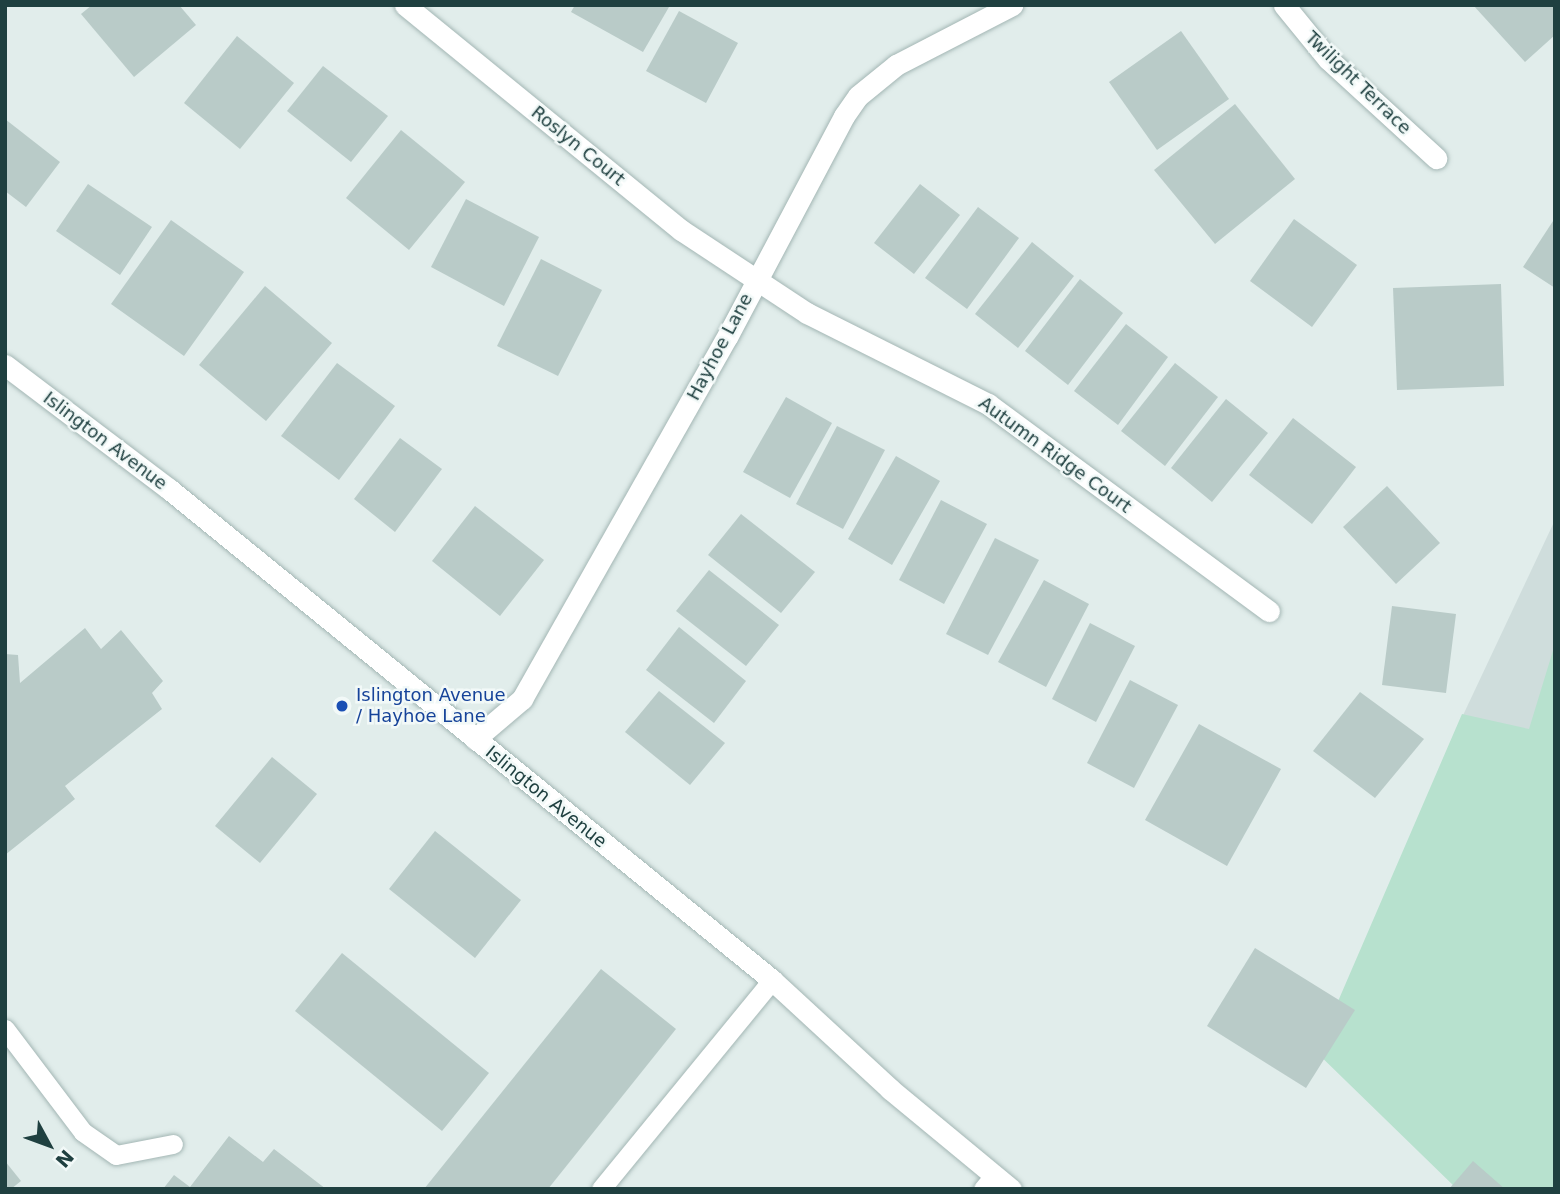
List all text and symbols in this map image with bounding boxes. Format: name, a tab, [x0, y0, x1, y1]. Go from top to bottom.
street label: Twilight Terrace	[1301, 27, 1415, 139]
street label: Roslyn Court	[527, 102, 629, 190]
street label: Hayhoe Lane	[683, 290, 757, 404]
street label: Islington Avenue	[39, 387, 171, 495]
street label: Autumn Ridge Court	[974, 392, 1136, 518]
place label: Islington Avenue / Hayhoe Lane	[356, 685, 506, 728]
marker: Islington Avenue / Hayhoe Lane	[334, 698, 350, 714]
street label: Islington Avenue	[481, 742, 611, 852]
north arrow	[14, 1110, 84, 1180]
text: N	[51, 1146, 78, 1172]

